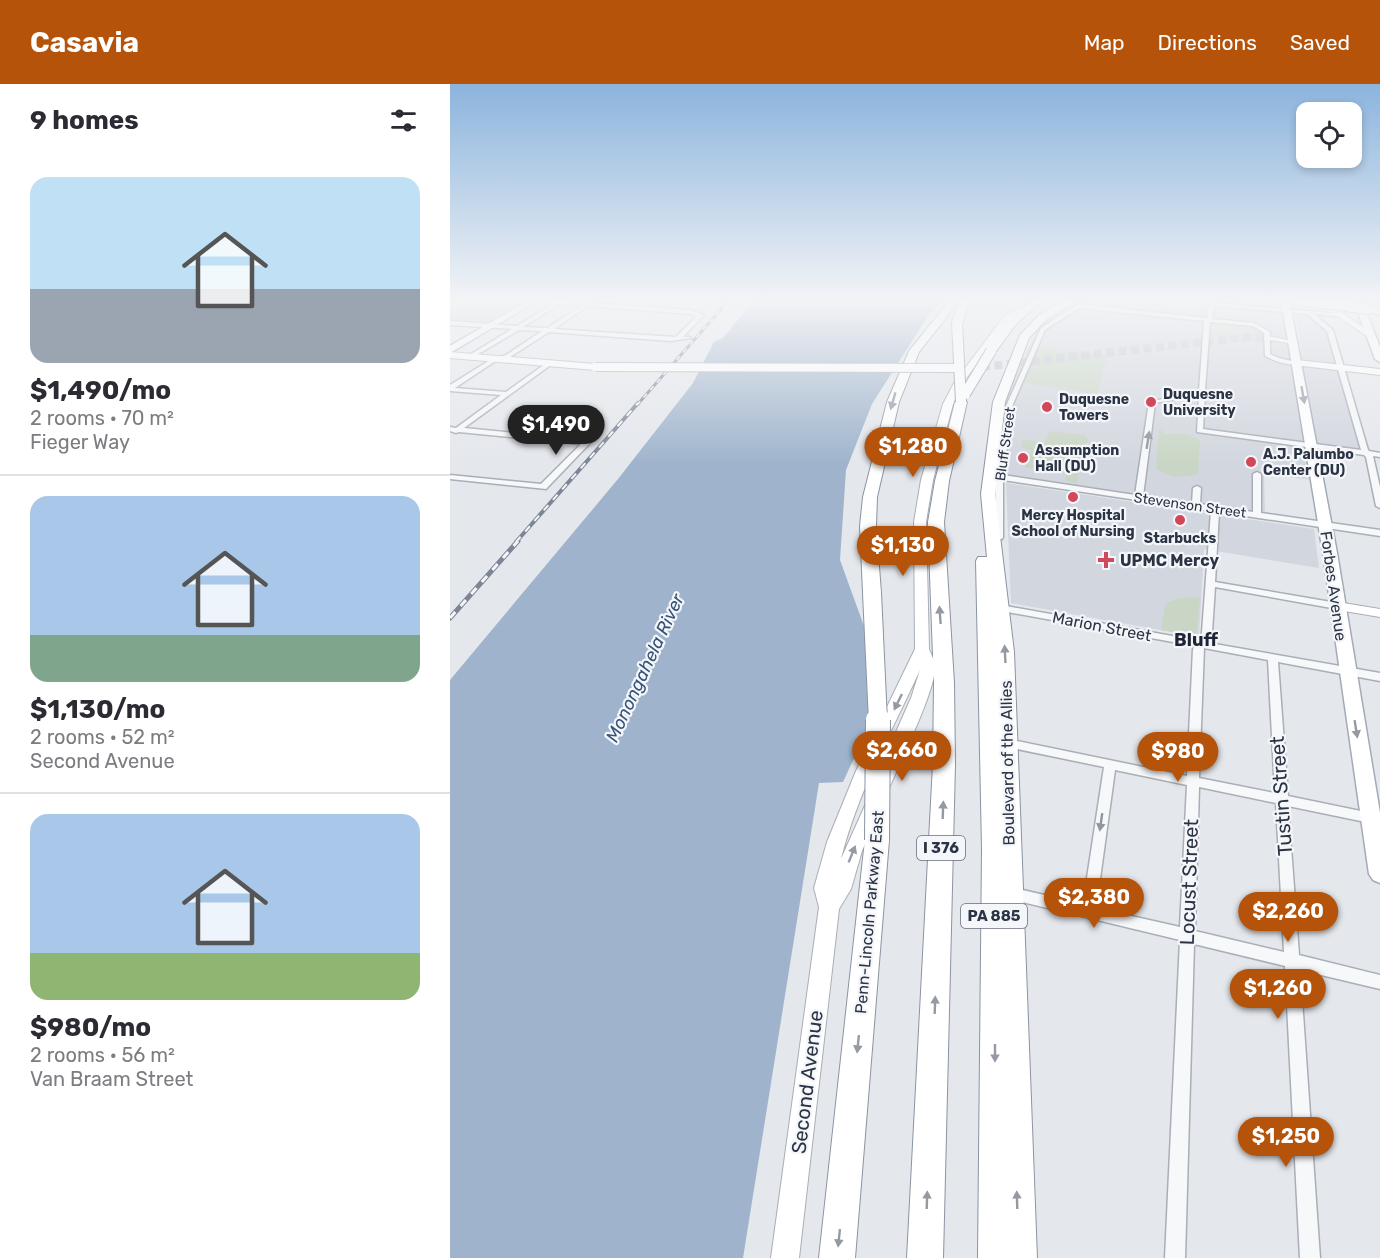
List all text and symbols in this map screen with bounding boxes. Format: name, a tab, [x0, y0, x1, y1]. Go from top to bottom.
text: Casavia	[30, 26, 139, 59]
text: Map	[1084, 30, 1125, 55]
text: Directions	[1158, 30, 1257, 55]
text: Saved	[1290, 30, 1350, 55]
map controls	[1296, 102, 1362, 168]
button: locate	[1296, 102, 1362, 168]
icon: filters	[387, 104, 420, 137]
text: 9 homes	[30, 105, 139, 136]
icon: home	[171, 216, 279, 324]
text: $1,490/mo	[30, 375, 171, 406]
one-way arrow	[1299, 385, 1308, 404]
place label: Duquesne University	[1163, 386, 1236, 419]
place label: Duquesne Towers	[1059, 391, 1129, 424]
one-way arrow	[888, 392, 897, 410]
marker: Duquesne University	[1144, 395, 1158, 409]
marker: Duquesne Towers	[1040, 400, 1054, 414]
pin: $1,490	[507, 405, 605, 456]
text: 2 rooms · 70 m²	[30, 406, 174, 430]
street label: Bluff Street	[992, 406, 1019, 482]
text: $1,490	[522, 412, 590, 436]
pin: $1,280	[864, 427, 962, 478]
text: Fieger Way	[30, 430, 130, 454]
one-way arrow	[1143, 430, 1152, 449]
text: $1,280	[879, 434, 948, 458]
place label: Assumption Hall (DU)	[1035, 442, 1119, 475]
place label: A.J. Palumbo Center (DU)	[1263, 446, 1354, 479]
marker: Assumption Hall (DU)	[1016, 451, 1030, 465]
marker: A.J. Palumbo Center (DU)	[1244, 455, 1258, 469]
street label: Stevenson Street	[1133, 489, 1248, 522]
marker: Mercy Hospital School of Nursing	[1066, 490, 1080, 504]
place label: Mercy Hospital School of Nursing	[1011, 507, 1135, 540]
marker: Starbucks	[1173, 513, 1187, 527]
pin: $1,130	[854, 526, 952, 577]
place label: Starbucks	[1144, 530, 1216, 547]
street label: Forbes Avenue	[1316, 530, 1351, 642]
text: $1,130	[871, 533, 935, 557]
icon: home	[171, 535, 279, 643]
marker: UPMC Mercy	[1097, 551, 1115, 569]
place label: UPMC Mercy	[1120, 551, 1219, 570]
water label: Monongahela River	[601, 589, 689, 746]
one-way arrow	[935, 606, 945, 625]
street label: Marion Street	[1051, 608, 1153, 645]
district label: Bluff	[1174, 629, 1218, 651]
one-way arrow	[1000, 645, 1010, 664]
street label: Boulevard of the Allies	[997, 680, 1018, 846]
text: $1,130/mo	[30, 694, 165, 725]
one-way arrow	[894, 694, 903, 711]
one-way arrow	[1352, 720, 1361, 739]
text: 2 rooms · 52 m²	[30, 725, 175, 749]
pin: $2,660	[853, 731, 951, 782]
pin: $980	[1142, 732, 1214, 783]
street label: Tustin Street	[1265, 735, 1297, 857]
text: $2,660	[866, 738, 938, 762]
text: $980	[1151, 739, 1205, 763]
text: Second Avenue	[30, 749, 175, 773]
one-way arrow	[938, 800, 947, 819]
street label: Penn-Lincoln Parkway East	[851, 810, 888, 1014]
one-way arrow	[1097, 813, 1106, 832]
street label: Locust Street	[1175, 818, 1203, 946]
road number: I 376	[917, 836, 965, 860]
one-way arrow	[848, 845, 858, 863]
icon: home	[171, 853, 279, 961]
pin: $2,380	[1045, 878, 1143, 929]
text: $2,380	[1058, 885, 1130, 909]
pin: $2,260	[1239, 892, 1337, 943]
text: $2,260	[1252, 899, 1324, 923]
road number: PA 885	[961, 904, 1027, 928]
pin: $1,260	[1229, 969, 1327, 1020]
text: $1,260	[1244, 976, 1312, 1000]
one-way arrow	[930, 995, 939, 1014]
street label: Second Avenue	[786, 1009, 828, 1155]
text: $980/mo	[30, 1012, 151, 1043]
one-way arrow	[853, 1035, 863, 1054]
text: 2 rooms · 56 m²	[30, 1043, 175, 1067]
one-way arrow	[990, 1044, 1000, 1063]
text: Van Braam Street	[30, 1067, 193, 1091]
pin: $1,250	[1237, 1117, 1335, 1168]
text: $1,250	[1252, 1124, 1320, 1148]
one-way arrow	[922, 1190, 932, 1209]
one-way arrow	[1013, 1190, 1022, 1209]
one-way arrow	[834, 1229, 844, 1248]

